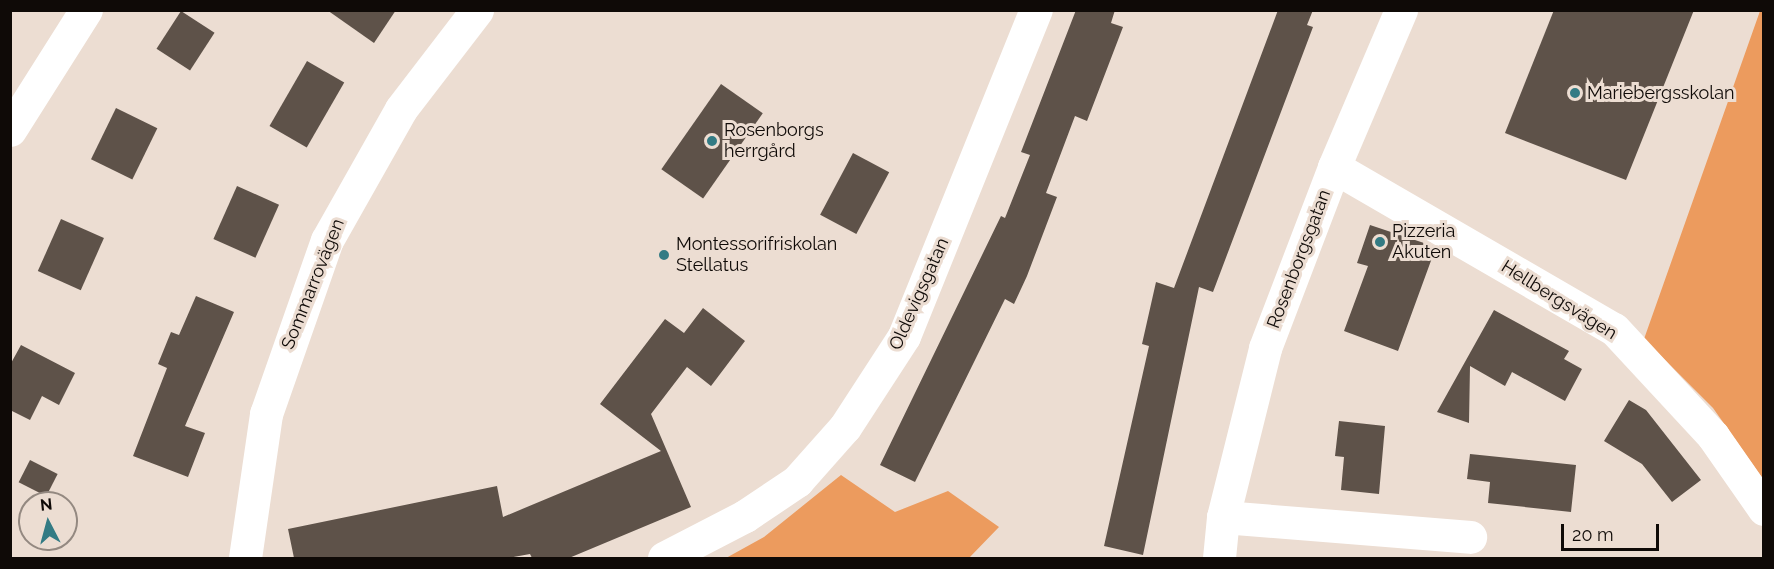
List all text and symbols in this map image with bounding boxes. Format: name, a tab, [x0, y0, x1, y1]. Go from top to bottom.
place label: Mariebergsskolan	[1587, 82, 1735, 104]
marker: Mariebergsskolan	[1568, 86, 1582, 100]
place label: Rosenborgs herrgård	[724, 120, 824, 162]
marker: Rosenborgs herrgård	[705, 134, 719, 148]
street label: Rosenborgsgatan	[1263, 187, 1335, 331]
street label: Sommarrovägen	[277, 216, 349, 352]
place label: Pizzeria Akuten	[1392, 221, 1455, 264]
place label: Montessorifriskolan Stellatus	[676, 234, 837, 276]
street label: Oldevigsgatan	[885, 235, 953, 353]
marker: Pizzeria Akuten	[1373, 235, 1387, 249]
marker: Montessorifriskolan Stellatus	[657, 248, 671, 262]
street label: Hellbergsvägen	[1497, 256, 1621, 344]
north arrow	[18, 491, 78, 551]
text: N	[39, 495, 53, 515]
scale bar	[1564, 512, 1662, 550]
text: 20 m	[1572, 524, 1614, 545]

